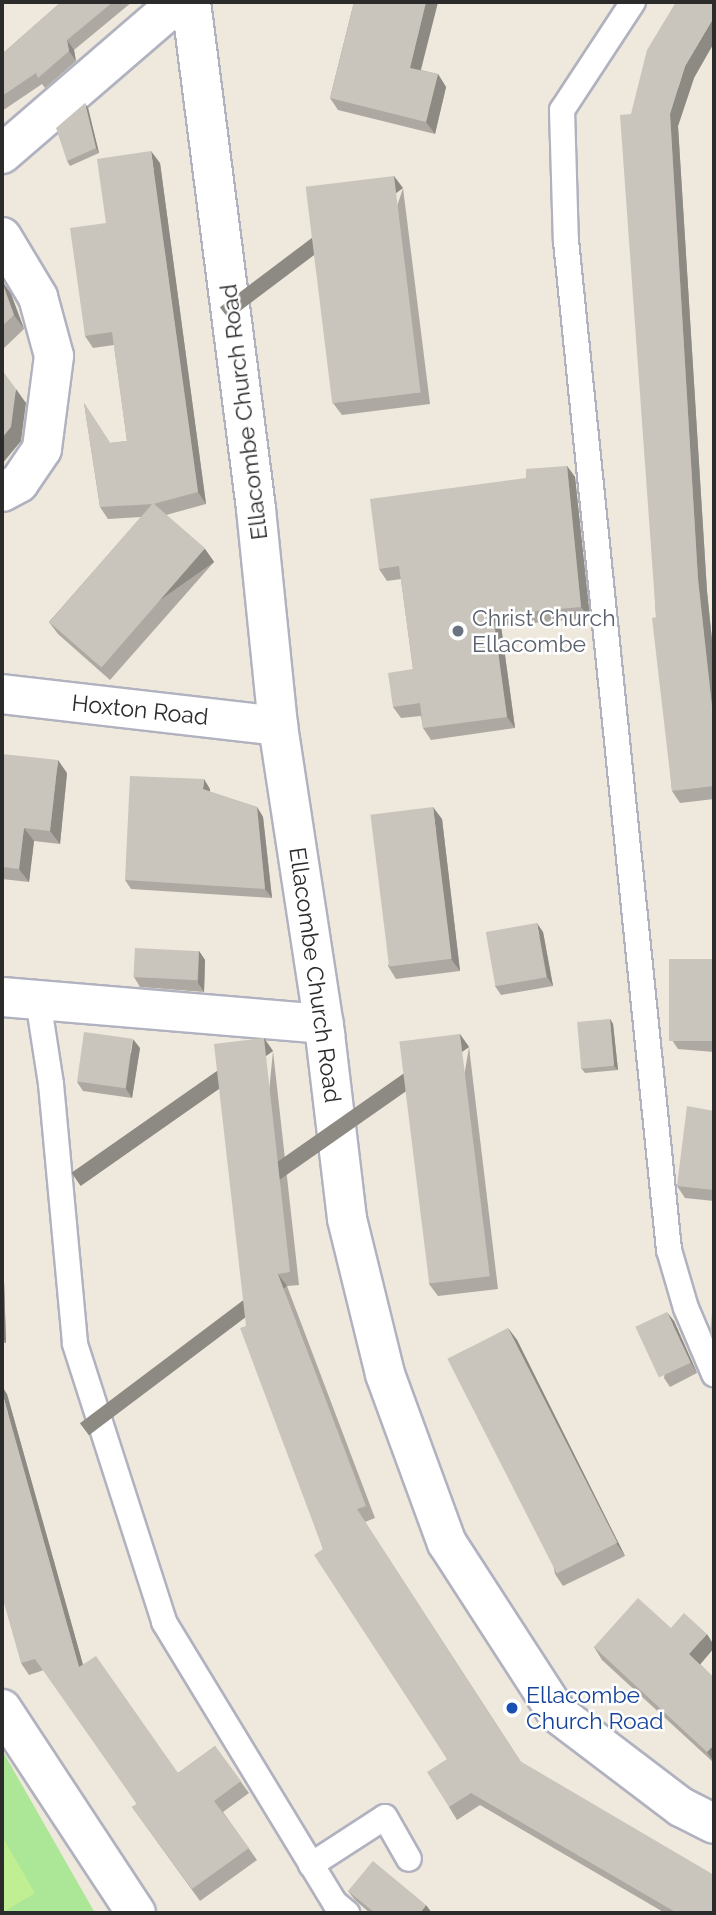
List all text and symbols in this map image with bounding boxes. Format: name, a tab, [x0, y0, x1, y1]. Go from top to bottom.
street label: Ellacombe Church Road	[215, 282, 273, 542]
place label: Christ Church Ellacombe	[472, 604, 616, 658]
marker: Christ Church Ellacombe	[450, 623, 466, 639]
street label: Hoxton Road	[70, 689, 210, 731]
street label: Ellacombe Church Road	[283, 846, 347, 1104]
place label: Ellacombe Church Road	[526, 1681, 664, 1735]
marker: Ellacombe Church Road	[504, 1700, 520, 1716]

